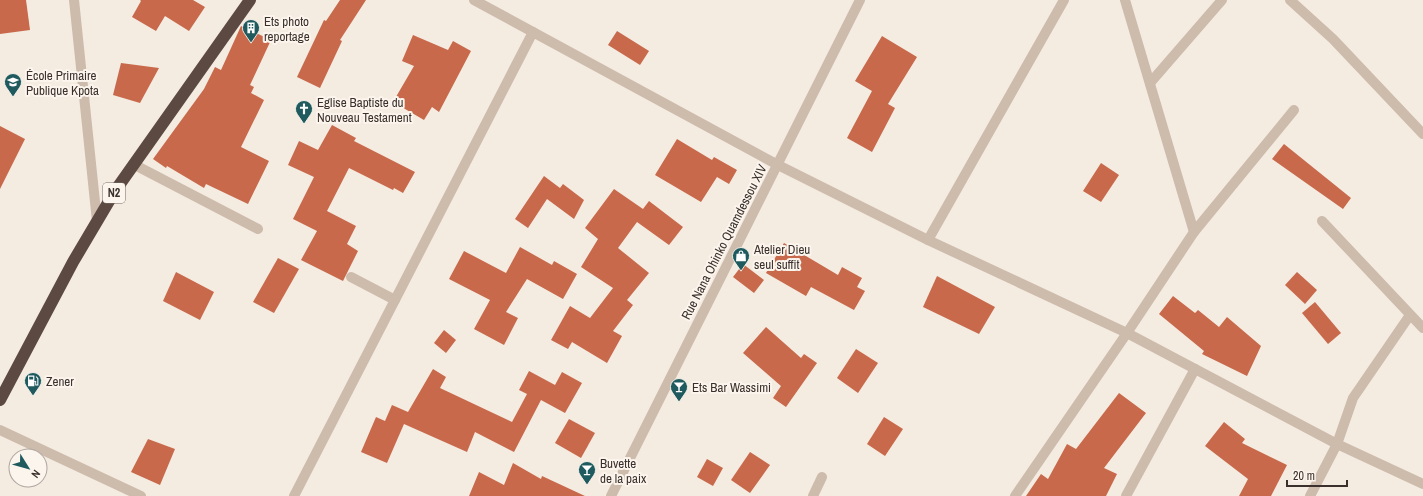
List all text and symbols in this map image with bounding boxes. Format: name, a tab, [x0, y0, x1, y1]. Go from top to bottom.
place label: Ets photo reportage	[264, 13, 310, 45]
building icon: Ets photo reportage	[241, 18, 261, 43]
place label: École Primaire Publique Kpota	[26, 67, 99, 99]
school or university icon: École Primaire Publique Kpota	[3, 72, 23, 97]
place label: Eglise Baptiste du Nouveau Testament	[317, 94, 412, 126]
church icon: Eglise Baptiste du Nouveau Testament	[294, 99, 314, 124]
street label: Rue Nana Ohinko Quamdessou XIV	[677, 162, 771, 322]
road number: N2	[103, 183, 125, 203]
place label: Atelier Dieu seul suffit	[753, 241, 810, 273]
shop icon: Atelier Dieu seul suffit	[731, 246, 751, 271]
fuel station icon: Zener	[23, 371, 43, 396]
place label: Zener	[46, 373, 74, 390]
bar icon: Ets Bar Wassimi	[669, 377, 689, 402]
place label: Ets Bar Wassimi	[692, 379, 771, 396]
north arrow	[8, 448, 48, 488]
place label: Buvette de la paix	[600, 455, 647, 487]
bar icon: Buvette de la paix	[577, 460, 597, 485]
scale bar	[1287, 462, 1347, 488]
text: N	[28, 467, 44, 481]
text: 20 m	[1293, 468, 1315, 484]

